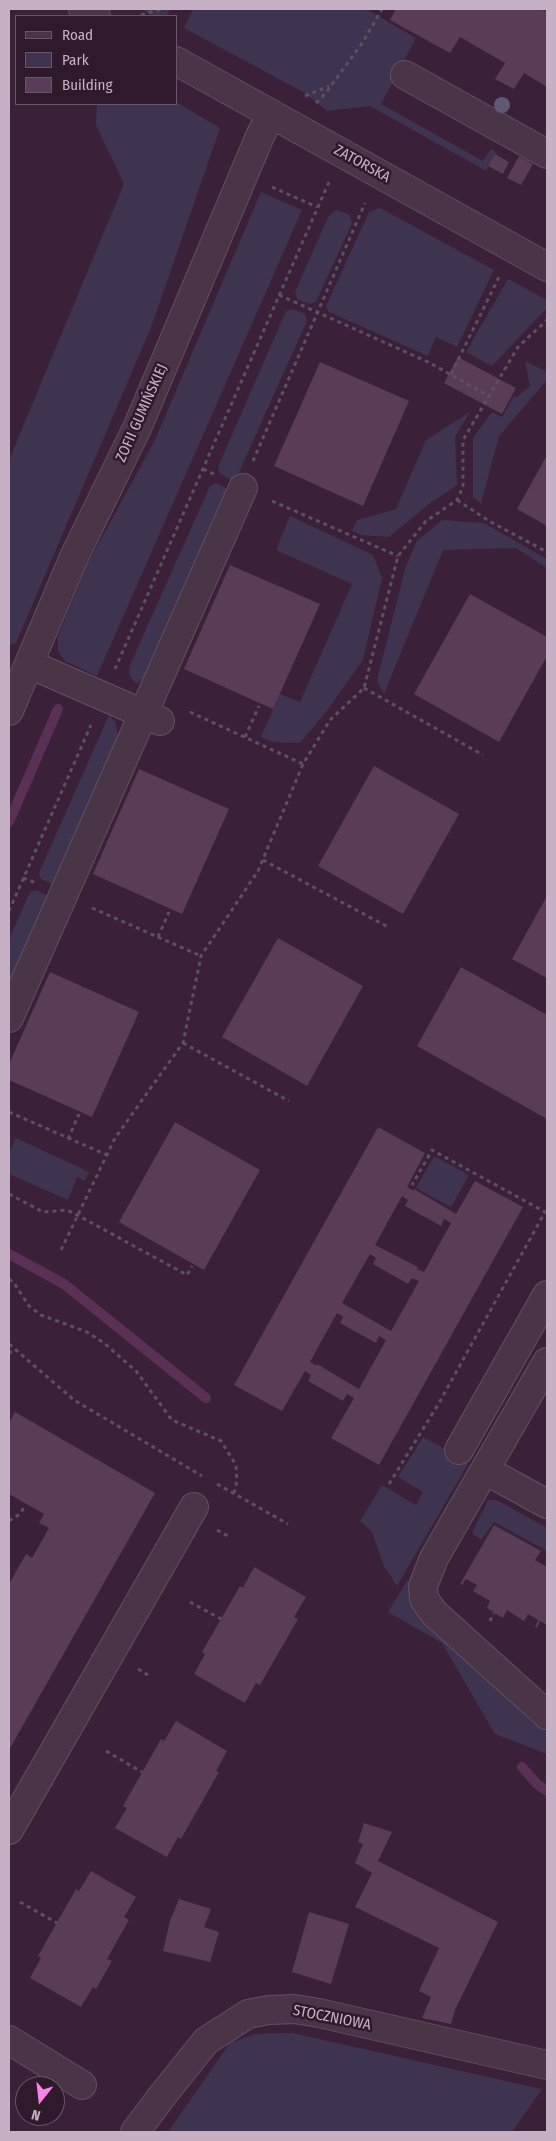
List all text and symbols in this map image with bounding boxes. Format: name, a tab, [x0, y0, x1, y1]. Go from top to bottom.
legend	[15, 15, 178, 105]
text: Road	[62, 26, 93, 44]
text: Park	[62, 51, 89, 69]
text: Building	[62, 76, 113, 94]
street label: ZATORSKA	[331, 141, 393, 187]
street label: ZOFII GUMIŃSKIEJ	[112, 361, 172, 465]
street label: STOCZNIOWA	[291, 2002, 373, 2034]
north arrow	[15, 2076, 65, 2126]
text: N	[30, 2106, 42, 2124]

